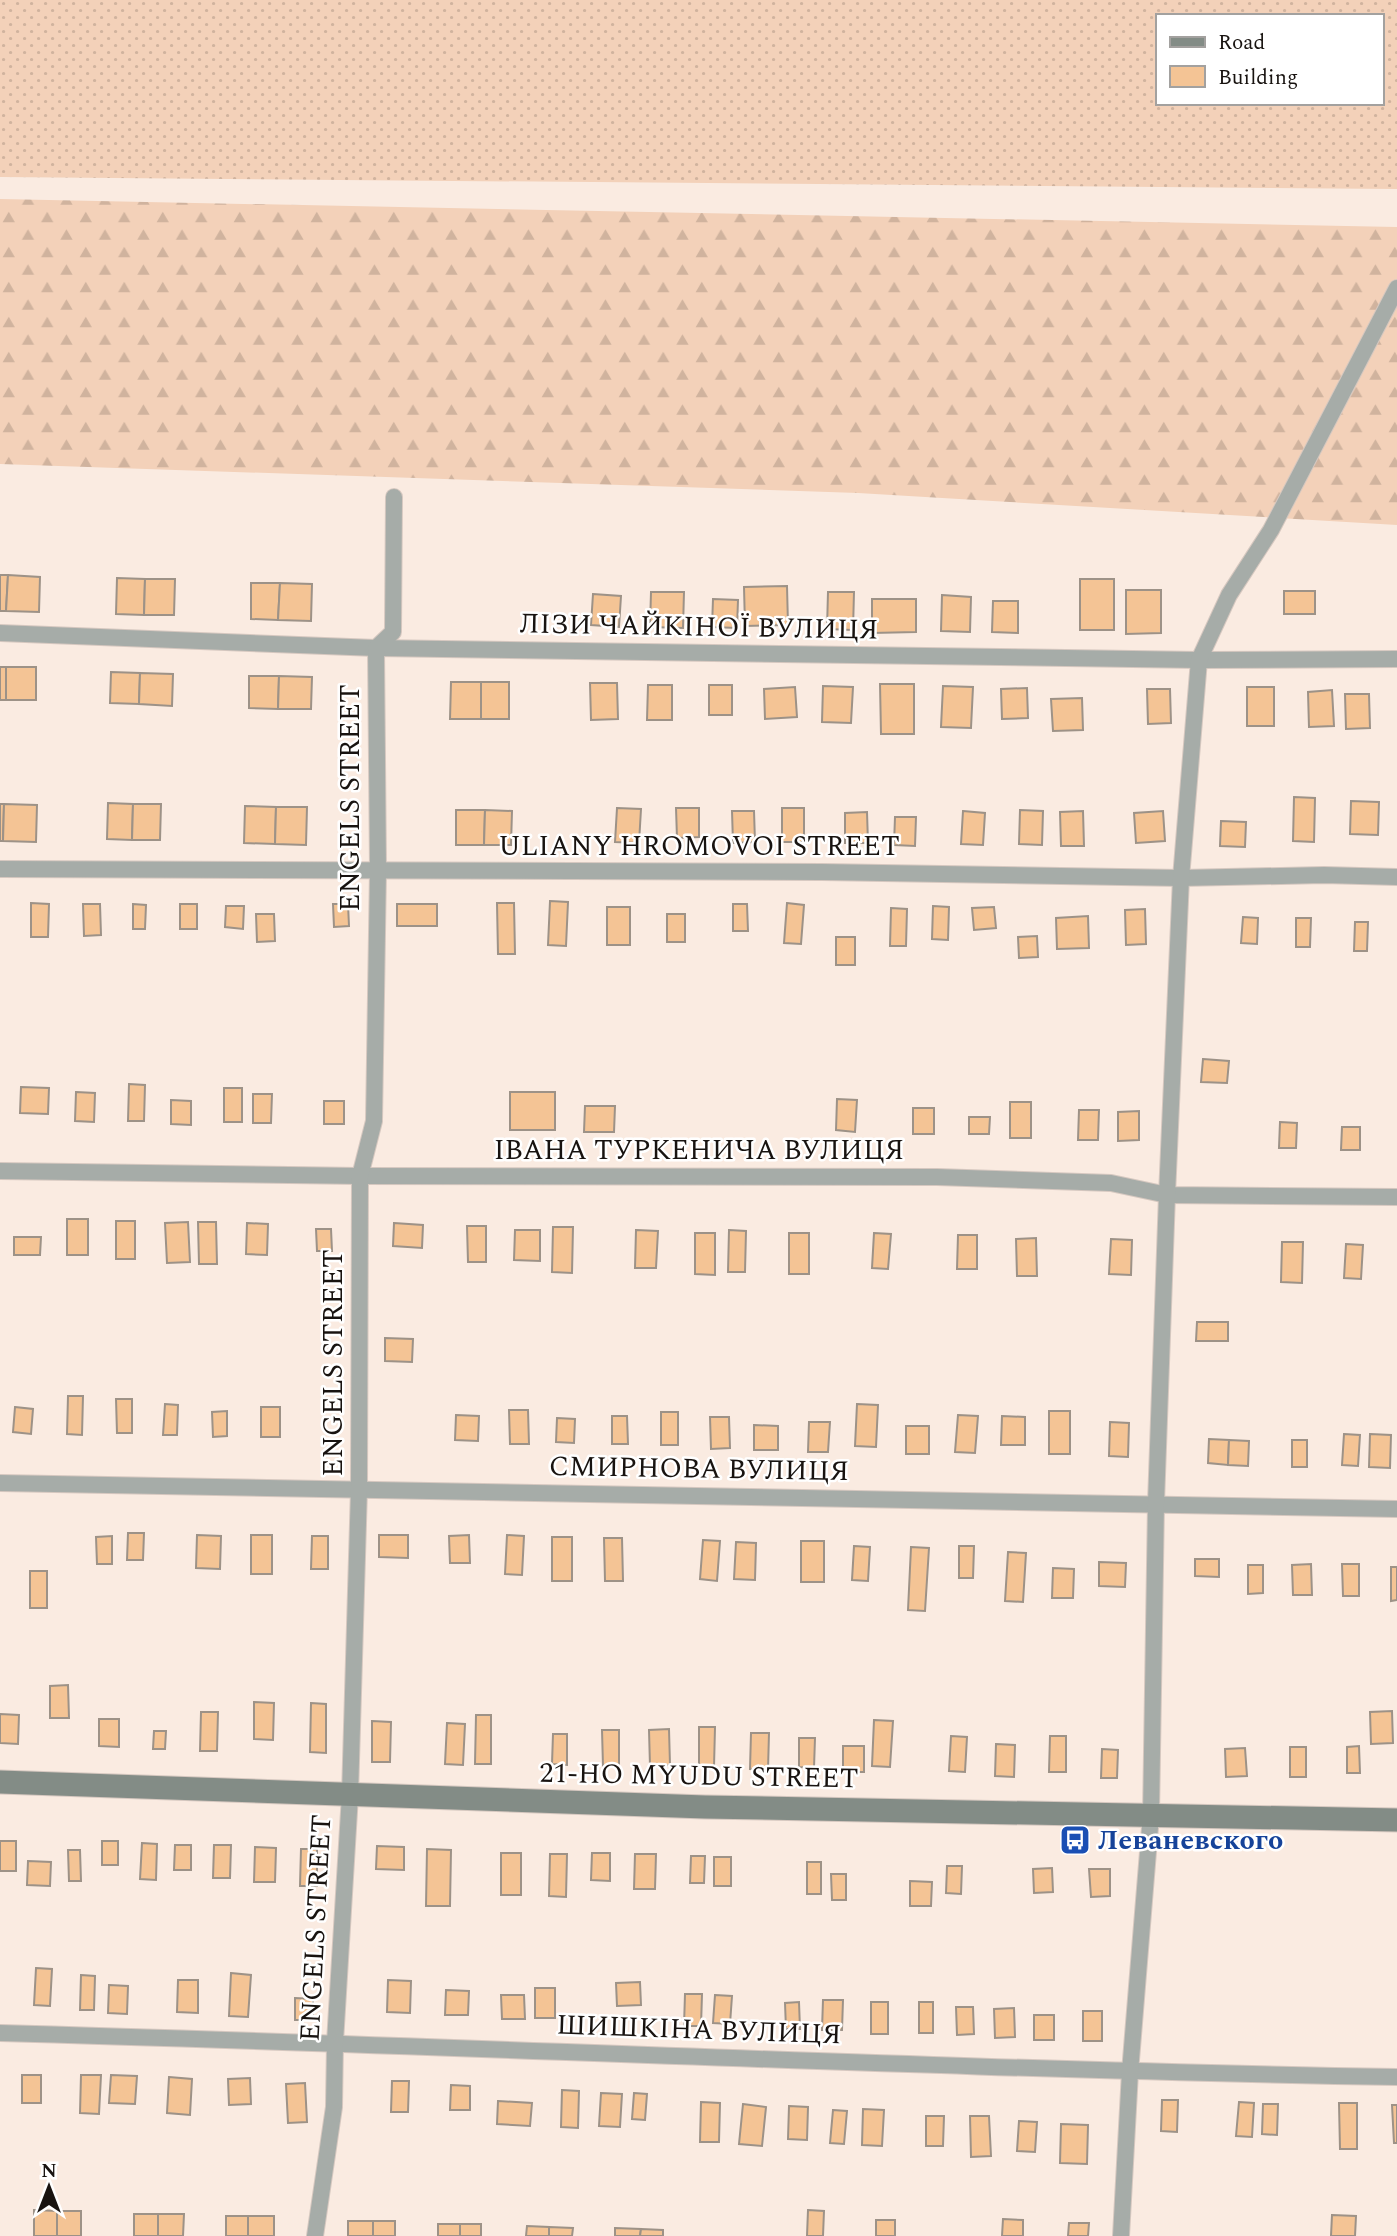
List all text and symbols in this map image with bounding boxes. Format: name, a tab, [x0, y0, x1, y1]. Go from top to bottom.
legend	[1156, 14, 1383, 105]
text: Road	[1218, 27, 1265, 59]
text: Building	[1218, 62, 1298, 94]
street label: ЛІЗИ ЧАЙКІНОЇ ВУЛИЦЯ	[519, 602, 879, 652]
street label: ENGELS STREET	[329, 684, 372, 912]
street label: ULIANY HROMOVOI STREET	[498, 825, 900, 868]
street label: ІВАНА ТУРКЕНИЧА ВУЛИЦЯ	[494, 1129, 904, 1172]
street label: ENGELS STREET	[312, 1249, 355, 1477]
street label: СМИРНОВА ВУЛИЦЯ	[548, 1445, 850, 1493]
street label: 21-HO MYUDU STREET	[539, 1752, 859, 1800]
street label: ENGELS STREET	[289, 1813, 343, 2043]
place label: Леваневского	[1098, 1819, 1283, 1862]
bus stop icon: Леваневского	[1058, 1823, 1092, 1857]
street label: ШИШКІНА ВУЛИЦЯ	[556, 2004, 842, 2056]
north arrow	[14, 2152, 84, 2222]
text: N	[41, 2157, 57, 2186]

